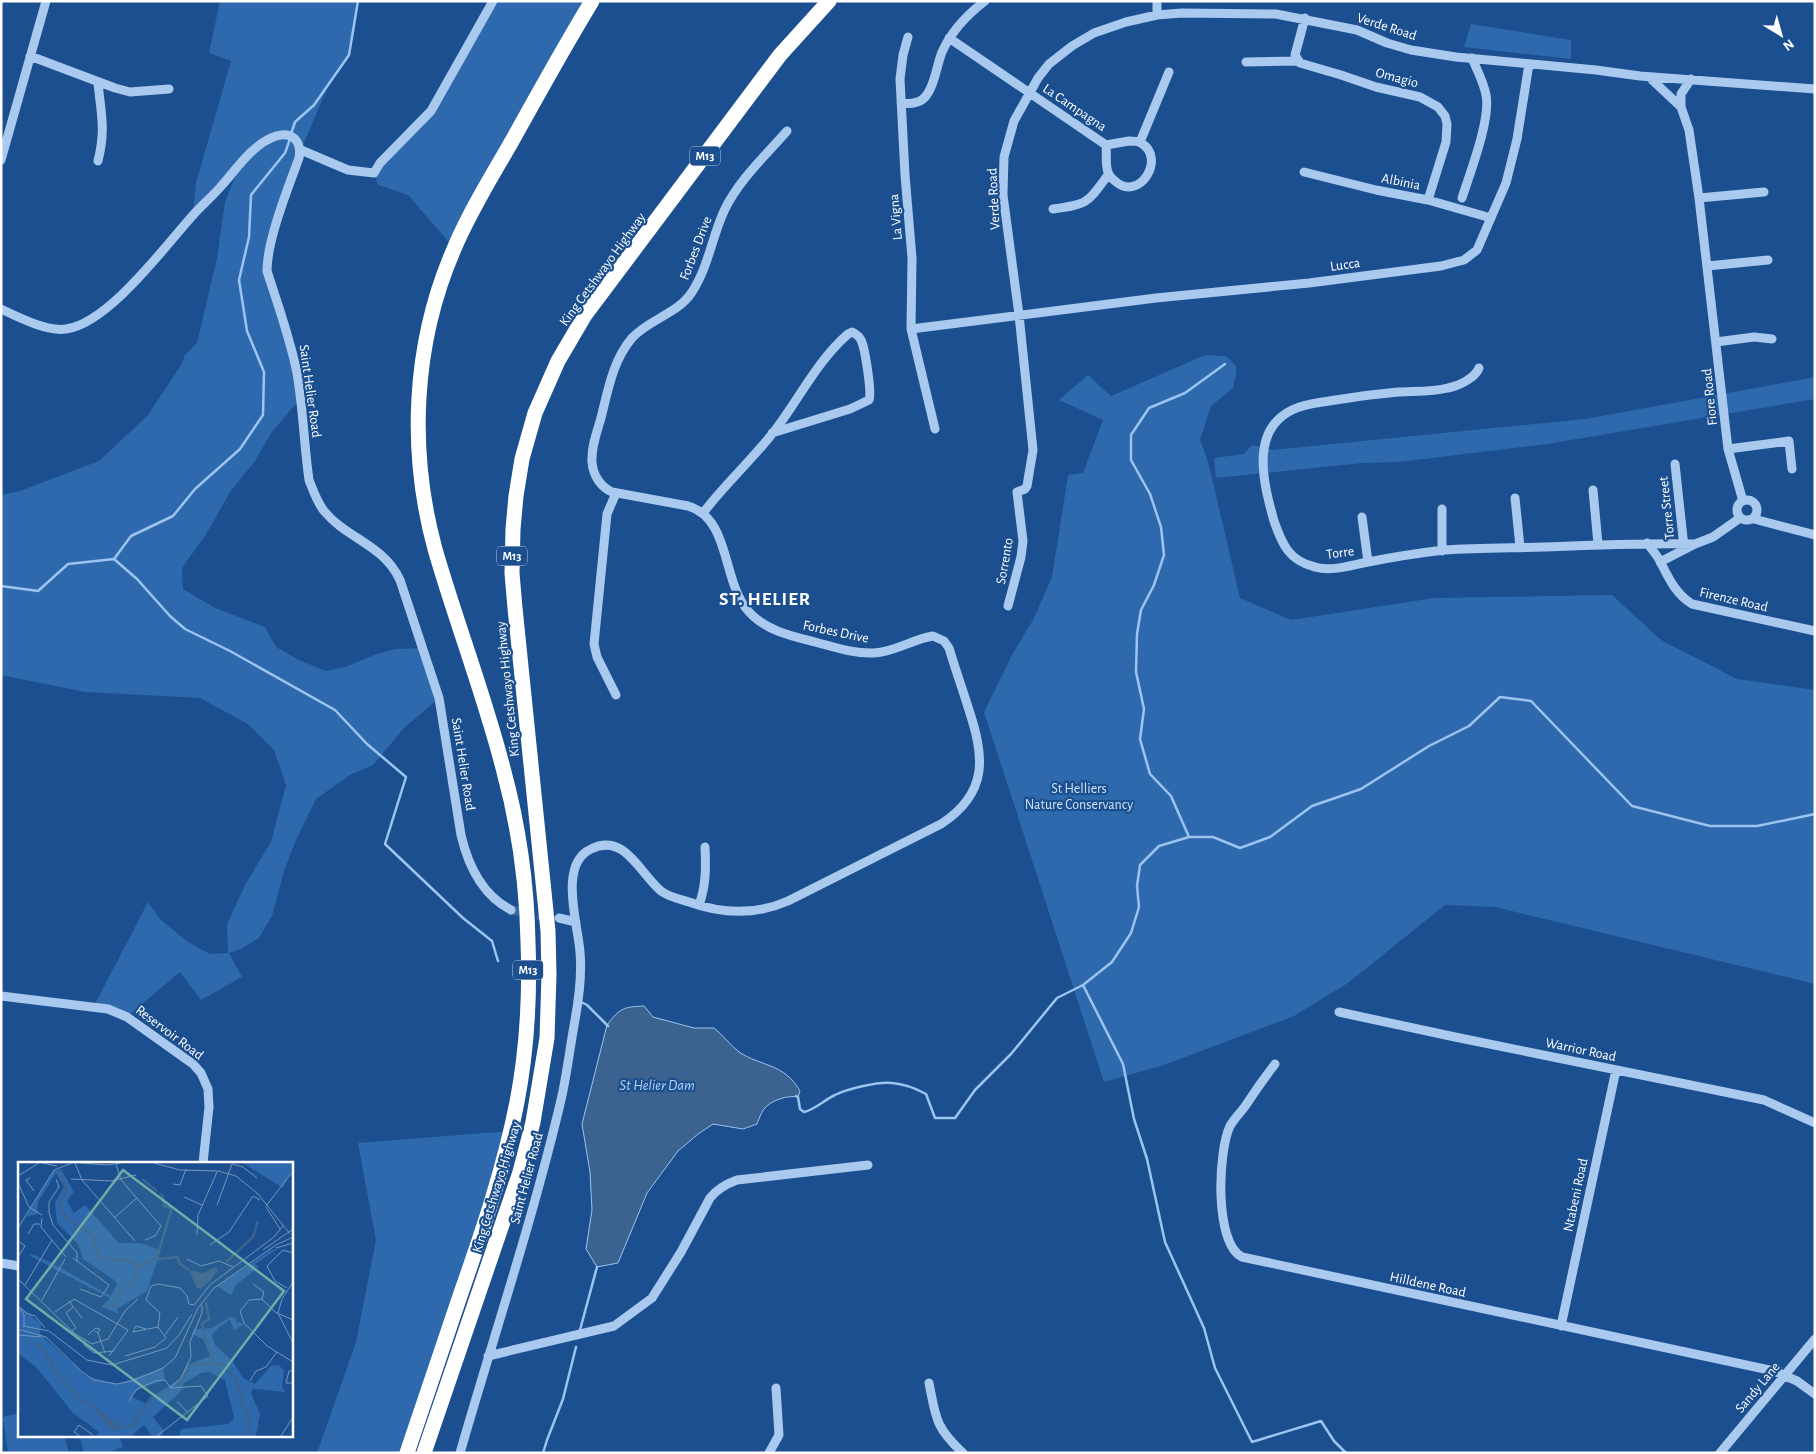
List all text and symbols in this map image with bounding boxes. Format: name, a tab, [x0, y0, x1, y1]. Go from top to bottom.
north arrow	[1756, 10, 1806, 60]
street label: Verde Road	[1355, 11, 1418, 43]
text: N	[1780, 36, 1796, 53]
street label: Omagio	[1374, 66, 1420, 90]
street label: La Campagna	[1040, 81, 1109, 134]
road number: M13	[690, 146, 720, 166]
street label: Verde Road	[985, 168, 1003, 230]
street label: Albinia	[1380, 171, 1422, 193]
street label: La Vigna	[887, 193, 905, 241]
street label: King Cetshwayo Highway	[557, 210, 649, 329]
street label: Forbes Drive	[677, 215, 714, 282]
street label: Lucca	[1329, 256, 1362, 274]
street label: Saint Helier Road	[297, 344, 323, 439]
street label: Fiore Road	[1700, 368, 1720, 426]
street label: Torre Street	[1657, 475, 1677, 540]
street label: Sorrento	[994, 537, 1016, 585]
street label: Torre	[1325, 544, 1355, 562]
road number: M13	[497, 546, 527, 566]
street label: Firenze Road	[1698, 585, 1769, 615]
district label: ST. HELIER	[719, 590, 811, 609]
street label: Forbes Drive	[802, 618, 870, 646]
street label: King Cetshwayo Highway	[494, 620, 522, 757]
street label: Saint Helier Road	[449, 717, 477, 812]
park label: St Helliers Nature Conservancy	[1025, 782, 1133, 812]
road number: M13	[513, 960, 543, 980]
street label: Reservoir Road	[133, 1003, 206, 1063]
street label: Warrior Road	[1544, 1036, 1617, 1064]
water label: St Helier Dam	[619, 1078, 695, 1093]
street label: King Cetshwayo Highway	[470, 1120, 524, 1254]
street label: Saint Helier Road	[508, 1131, 546, 1225]
street label: Ntabeni Road	[1561, 1157, 1591, 1233]
inset map	[18, 1162, 292, 1436]
street label: Hilldene Road	[1388, 1270, 1467, 1300]
street label: Sandy Lane	[1733, 1360, 1783, 1416]

